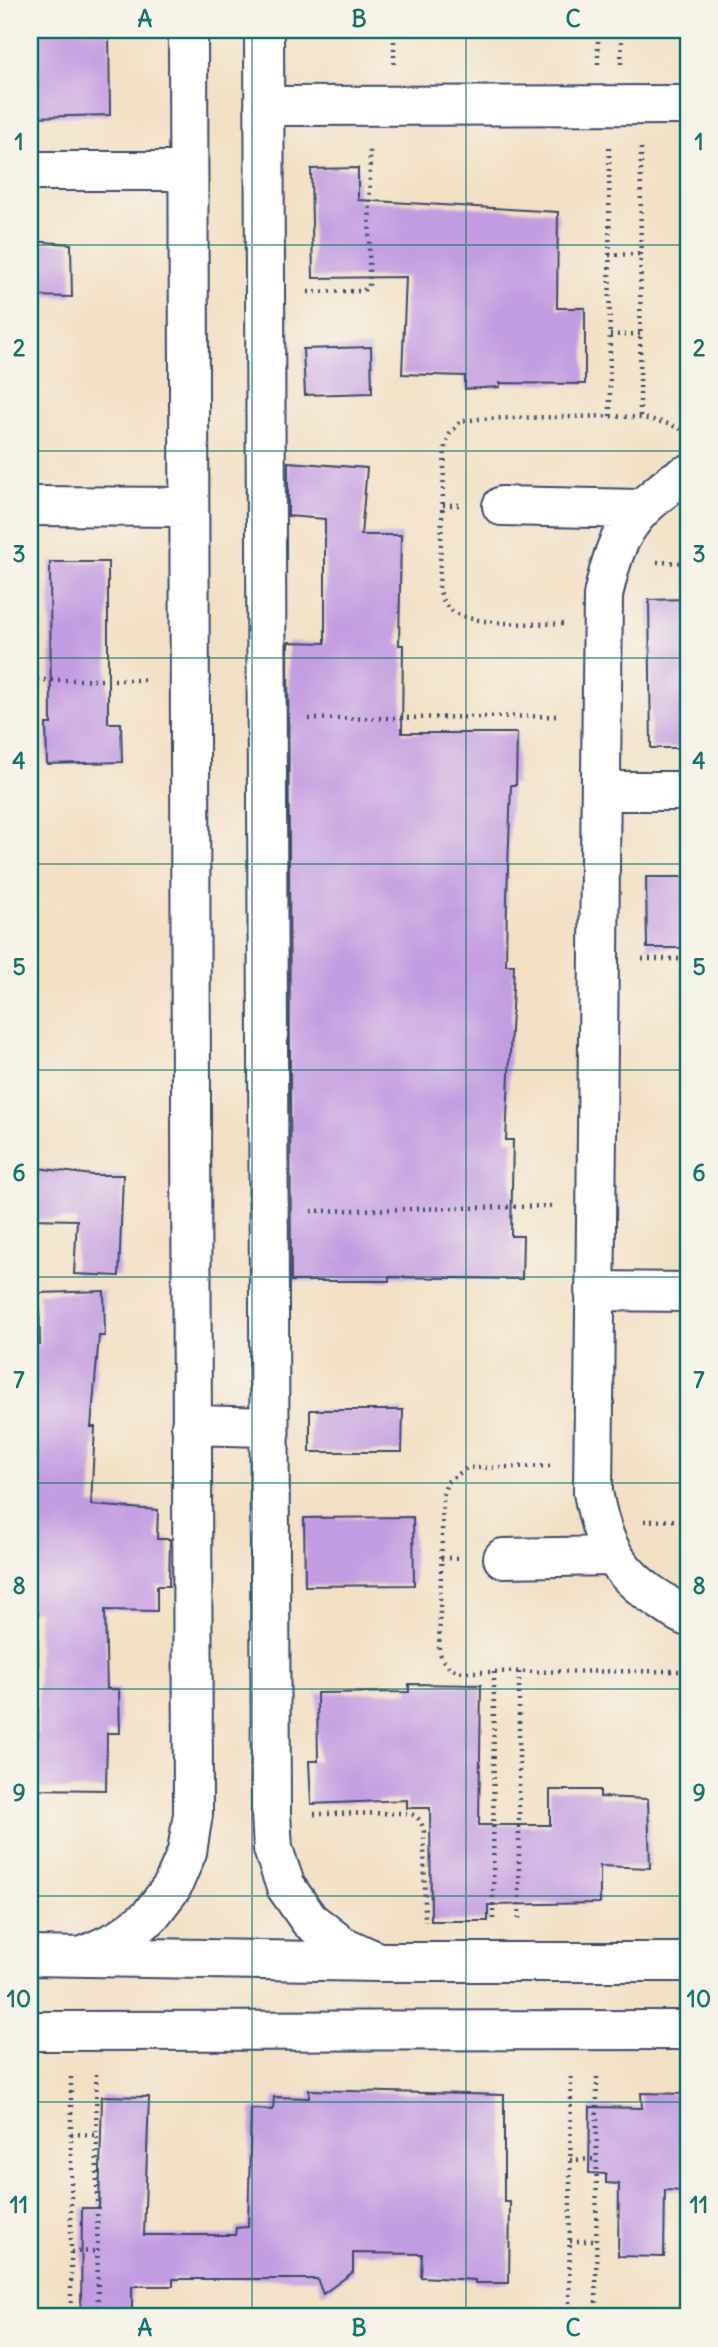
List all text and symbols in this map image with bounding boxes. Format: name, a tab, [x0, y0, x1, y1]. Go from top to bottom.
text: A	[138, 4, 153, 33]
text: B	[351, 4, 367, 33]
text: C	[565, 4, 581, 33]
text: 1	[14, 127, 24, 156]
text: 1	[694, 127, 704, 156]
text: 2	[13, 333, 26, 362]
text: 2	[693, 333, 706, 362]
text: 3	[12, 539, 26, 568]
text: 3	[692, 539, 706, 568]
text: 4	[12, 746, 26, 775]
text: 4	[692, 746, 706, 775]
text: 5	[12, 952, 26, 981]
text: 5	[692, 952, 706, 981]
text: 6	[12, 1158, 26, 1187]
text: 6	[692, 1158, 706, 1187]
text: 7	[13, 1365, 25, 1394]
text: 7	[693, 1365, 705, 1394]
text: 8	[12, 1571, 26, 1600]
text: 8	[692, 1571, 706, 1600]
text: 9	[12, 1778, 26, 1807]
text: 9	[692, 1778, 706, 1807]
text: 10	[7, 1984, 31, 2013]
text: 10	[687, 1984, 711, 2013]
text: 11	[10, 2190, 28, 2219]
text: 11	[690, 2190, 708, 2219]
text: A	[138, 2313, 153, 2342]
text: B	[351, 2313, 367, 2342]
text: C	[565, 2313, 581, 2342]

